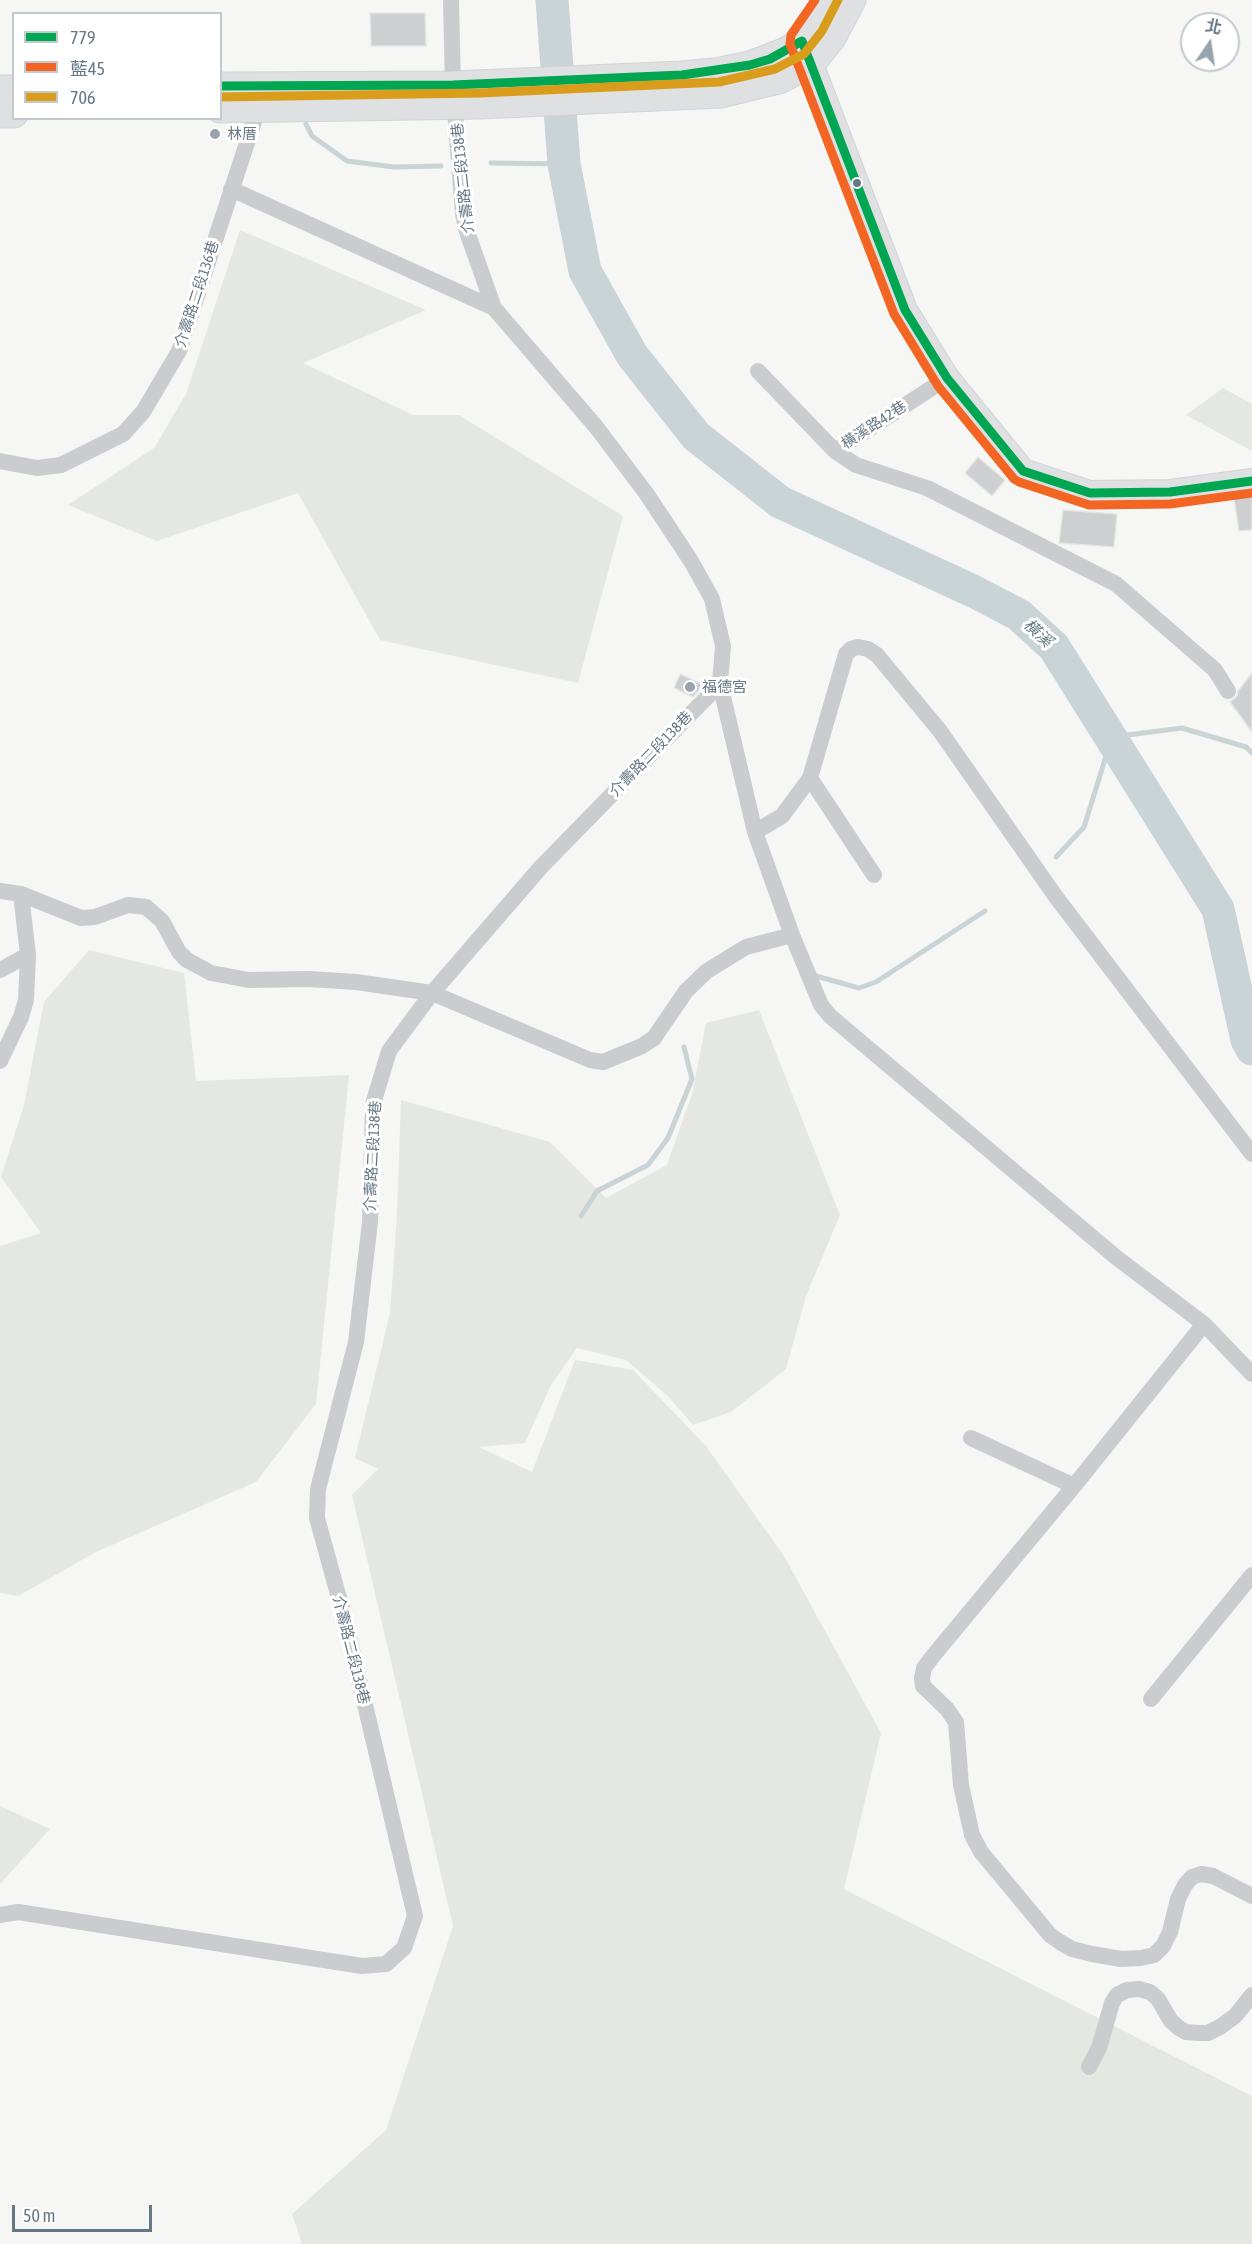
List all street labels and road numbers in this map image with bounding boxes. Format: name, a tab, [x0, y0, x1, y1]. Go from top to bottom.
street label: 介壽路二段138巷	[448, 122, 478, 234]
street label: 介壽路二段136巷	[171, 238, 223, 350]
street label: 橫溪路42巷	[838, 397, 910, 453]
street label: 介壽路二段138巷	[606, 708, 696, 800]
street label: 介壽路二段138巷	[361, 1100, 385, 1212]
street label: 介壽路二段138巷	[329, 1594, 373, 1706]

